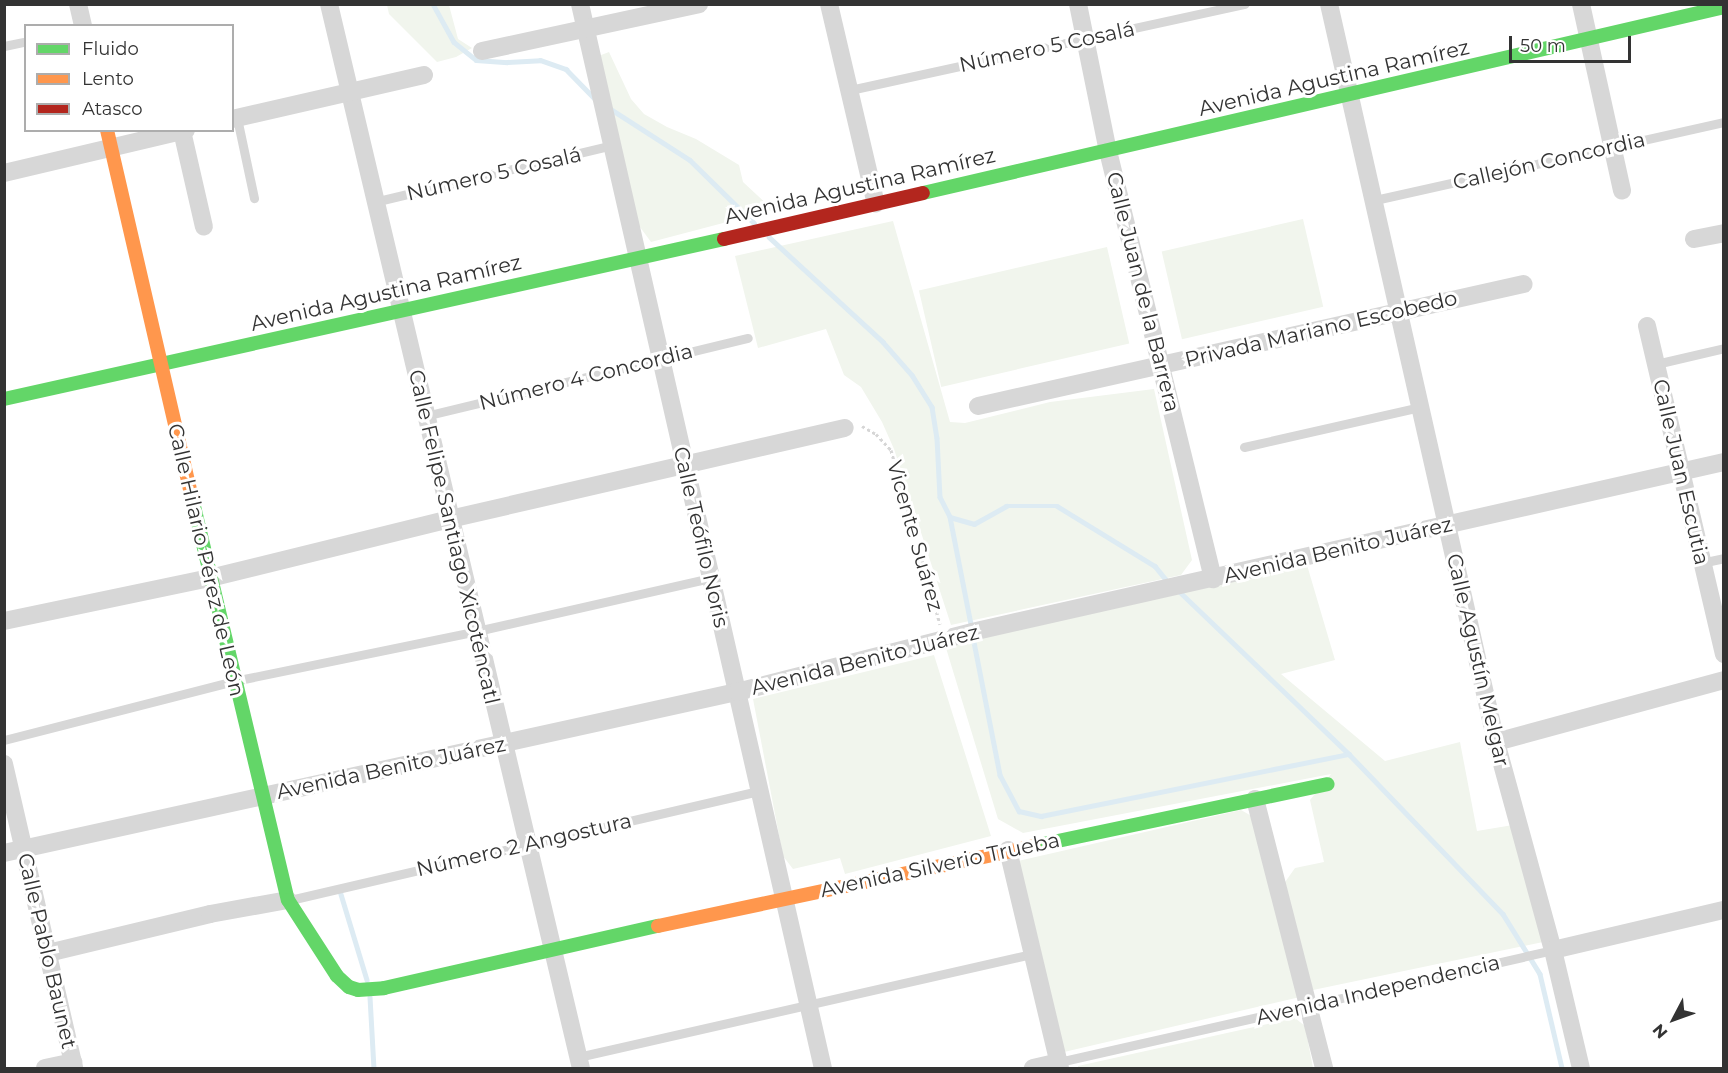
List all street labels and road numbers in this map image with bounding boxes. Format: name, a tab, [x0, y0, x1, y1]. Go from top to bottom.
street label: Número 5 Cosalá	[957, 16, 1137, 78]
street label: Avenida Agustina Ramírez	[1196, 35, 1472, 121]
street label: Callejón Concordia	[1450, 127, 1648, 195]
street label: Número 5 Cosalá	[404, 142, 584, 206]
street label: Avenida Agustina Ramírez	[722, 143, 998, 229]
street label: Calle Juan de la Barrera	[1101, 169, 1185, 415]
street label: Avenida Agustina Ramírez	[248, 250, 524, 336]
street label: Privada Mariano Escobedo	[1182, 285, 1460, 373]
street label: Número 4 Concordia	[477, 338, 695, 416]
street label: Calle Felipe Santiago Xicoténcatl	[403, 367, 505, 707]
street label: Calle Juan Escutia	[1647, 377, 1715, 567]
street label: Calle Hilario Pérez de León	[162, 421, 250, 699]
street label: Calle Teófilo Noris	[668, 444, 734, 630]
street label: Vicente Suárez	[881, 458, 949, 614]
street label: Avenida Benito Juárez	[1221, 511, 1455, 589]
street label: Calle Agustín Melgar	[1441, 551, 1515, 769]
street label: Avenida Benito Juárez	[749, 620, 981, 700]
street label: Avenida Benito Juárez	[274, 731, 508, 805]
street label: Número 2 Angostura	[414, 808, 634, 882]
street label: Avenida Silverio Trueba	[818, 827, 1062, 903]
street label: Calle Pablo Baunet	[12, 851, 82, 1051]
street label: Avenida Independencia	[1254, 950, 1502, 1030]

